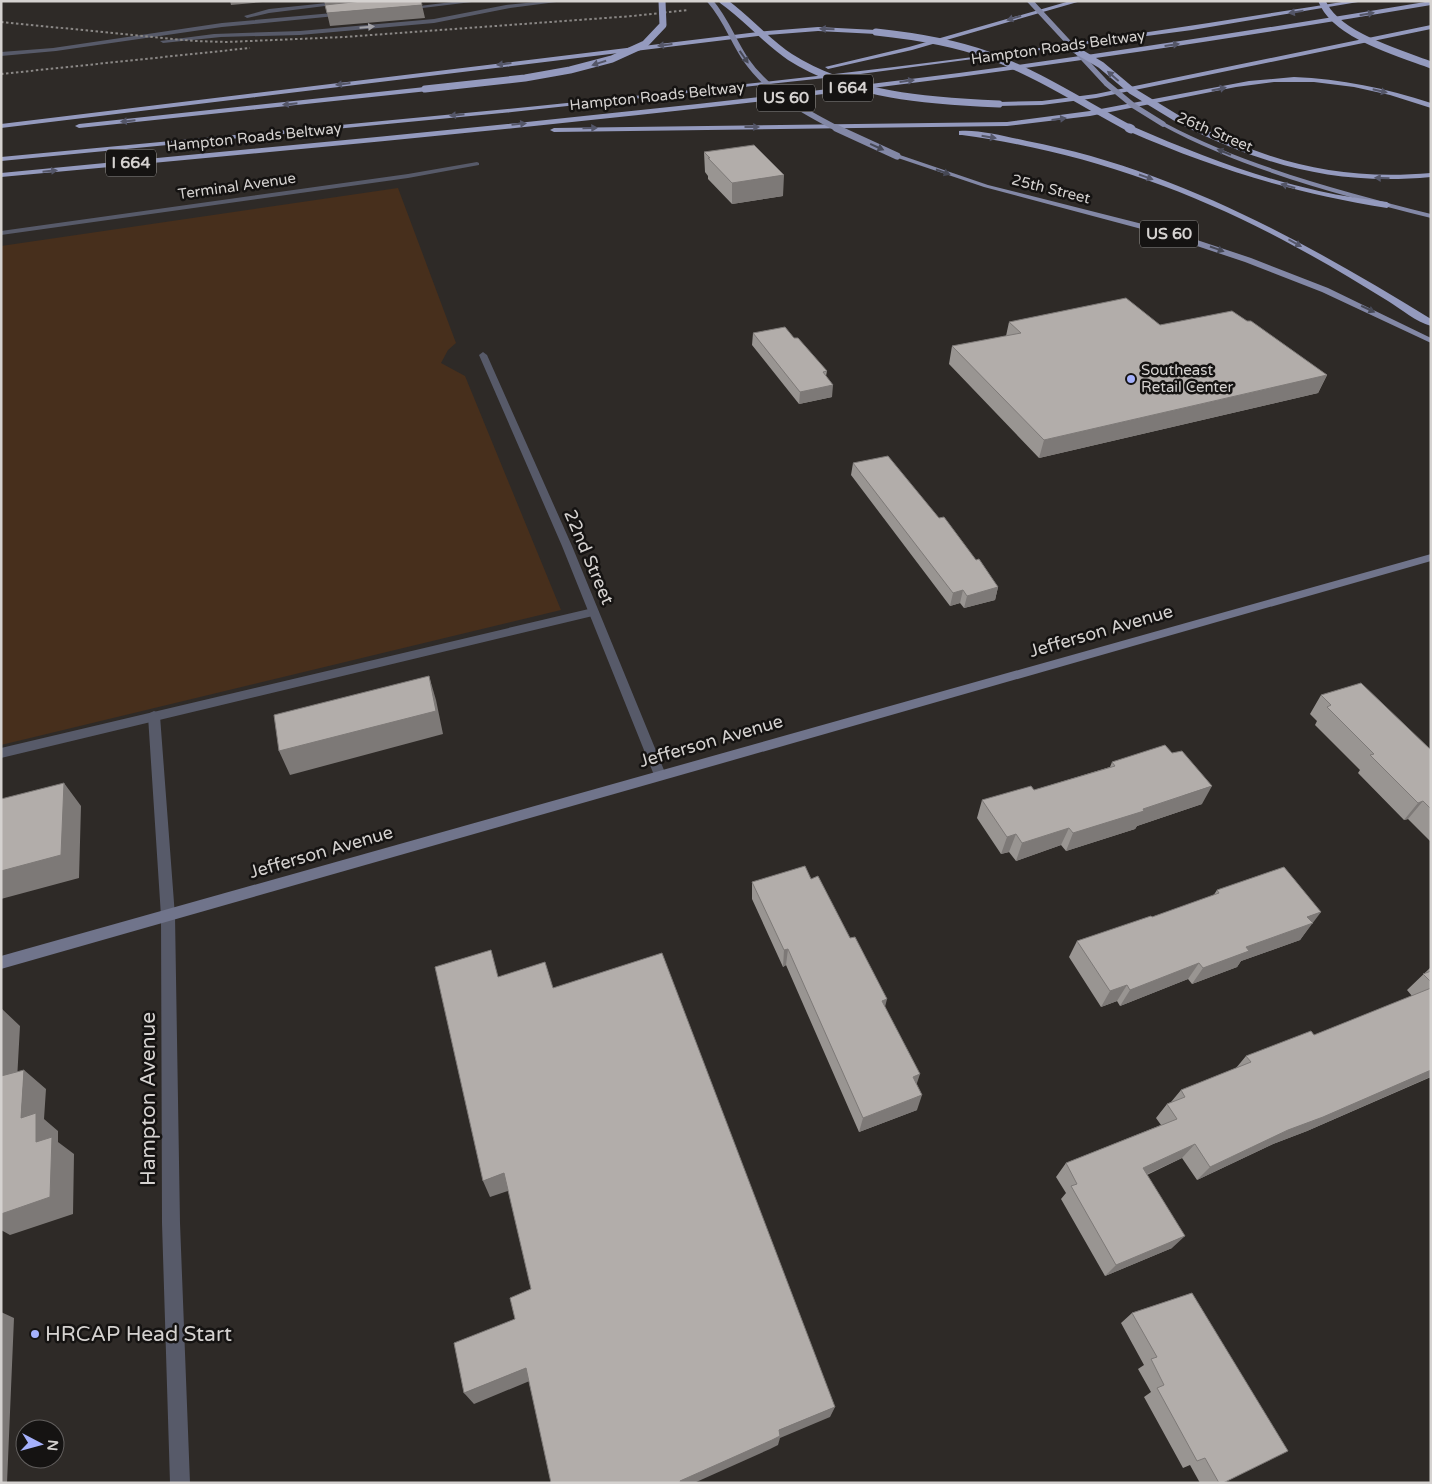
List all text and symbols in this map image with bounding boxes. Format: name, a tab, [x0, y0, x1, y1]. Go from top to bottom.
one-way arrow	[1288, 9, 1304, 17]
one-way arrow	[1359, 10, 1375, 18]
one-way arrow	[1006, 15, 1021, 23]
one-way arrow	[359, 23, 375, 31]
one-way arrow	[819, 25, 835, 33]
street label: Hampton Roads Beltway	[970, 26, 1146, 68]
one-way arrow	[657, 41, 673, 49]
one-way arrow	[1164, 41, 1180, 49]
one-way arrow	[739, 50, 749, 64]
one-way arrow	[592, 59, 607, 67]
one-way arrow	[496, 60, 512, 68]
one-way arrow	[1107, 70, 1120, 81]
road number: I 664	[823, 75, 873, 102]
one-way arrow	[899, 77, 915, 85]
street label: Hampton Roads Beltway	[569, 78, 745, 114]
one-way arrow	[334, 80, 350, 88]
one-way arrow	[1211, 84, 1227, 92]
road number: US 60	[757, 85, 815, 112]
one-way arrow	[1373, 87, 1388, 95]
one-way arrow	[282, 100, 298, 108]
street label: 26th Street	[1174, 108, 1256, 156]
one-way arrow	[449, 111, 465, 119]
one-way arrow	[1052, 115, 1068, 123]
one-way arrow	[120, 117, 136, 125]
street label: Hampton Roads Beltway	[166, 119, 342, 155]
one-way arrow	[511, 120, 527, 128]
one-way arrow	[744, 123, 760, 131]
one-way arrow	[582, 124, 598, 132]
one-way arrow	[982, 133, 998, 141]
one-way arrow	[870, 144, 884, 152]
one-way arrow	[1217, 148, 1232, 156]
road number: I 664	[106, 150, 156, 177]
one-way arrow	[42, 166, 58, 174]
street label: Terminal Avenue	[177, 169, 297, 203]
one-way arrow	[935, 169, 950, 176]
street label: 25th Street	[1010, 171, 1092, 208]
one-way arrow	[1139, 174, 1154, 181]
one-way arrow	[1374, 174, 1390, 182]
one-way arrow	[1280, 181, 1295, 189]
road number: US 60	[1140, 220, 1198, 248]
one-way arrow	[1288, 238, 1302, 247]
one-way arrow	[1210, 245, 1225, 253]
one-way arrow	[1361, 306, 1375, 314]
place label: Southeast Retail Center	[1141, 361, 1233, 396]
marker: Southeast Retail Center	[1125, 373, 1137, 385]
street label: 22nd Street	[559, 506, 619, 608]
street label: Jefferson Avenue	[1026, 600, 1176, 662]
street label: Jefferson Avenue	[636, 710, 786, 772]
street label: Jefferson Avenue	[246, 821, 396, 883]
street label: Hampton Avenue	[136, 1012, 161, 1186]
place label: HRCAP Head Start	[45, 1322, 232, 1347]
marker: HRCAP Head Start	[29, 1328, 41, 1340]
north arrow	[15, 1419, 65, 1469]
text: N	[43, 1439, 61, 1452]

